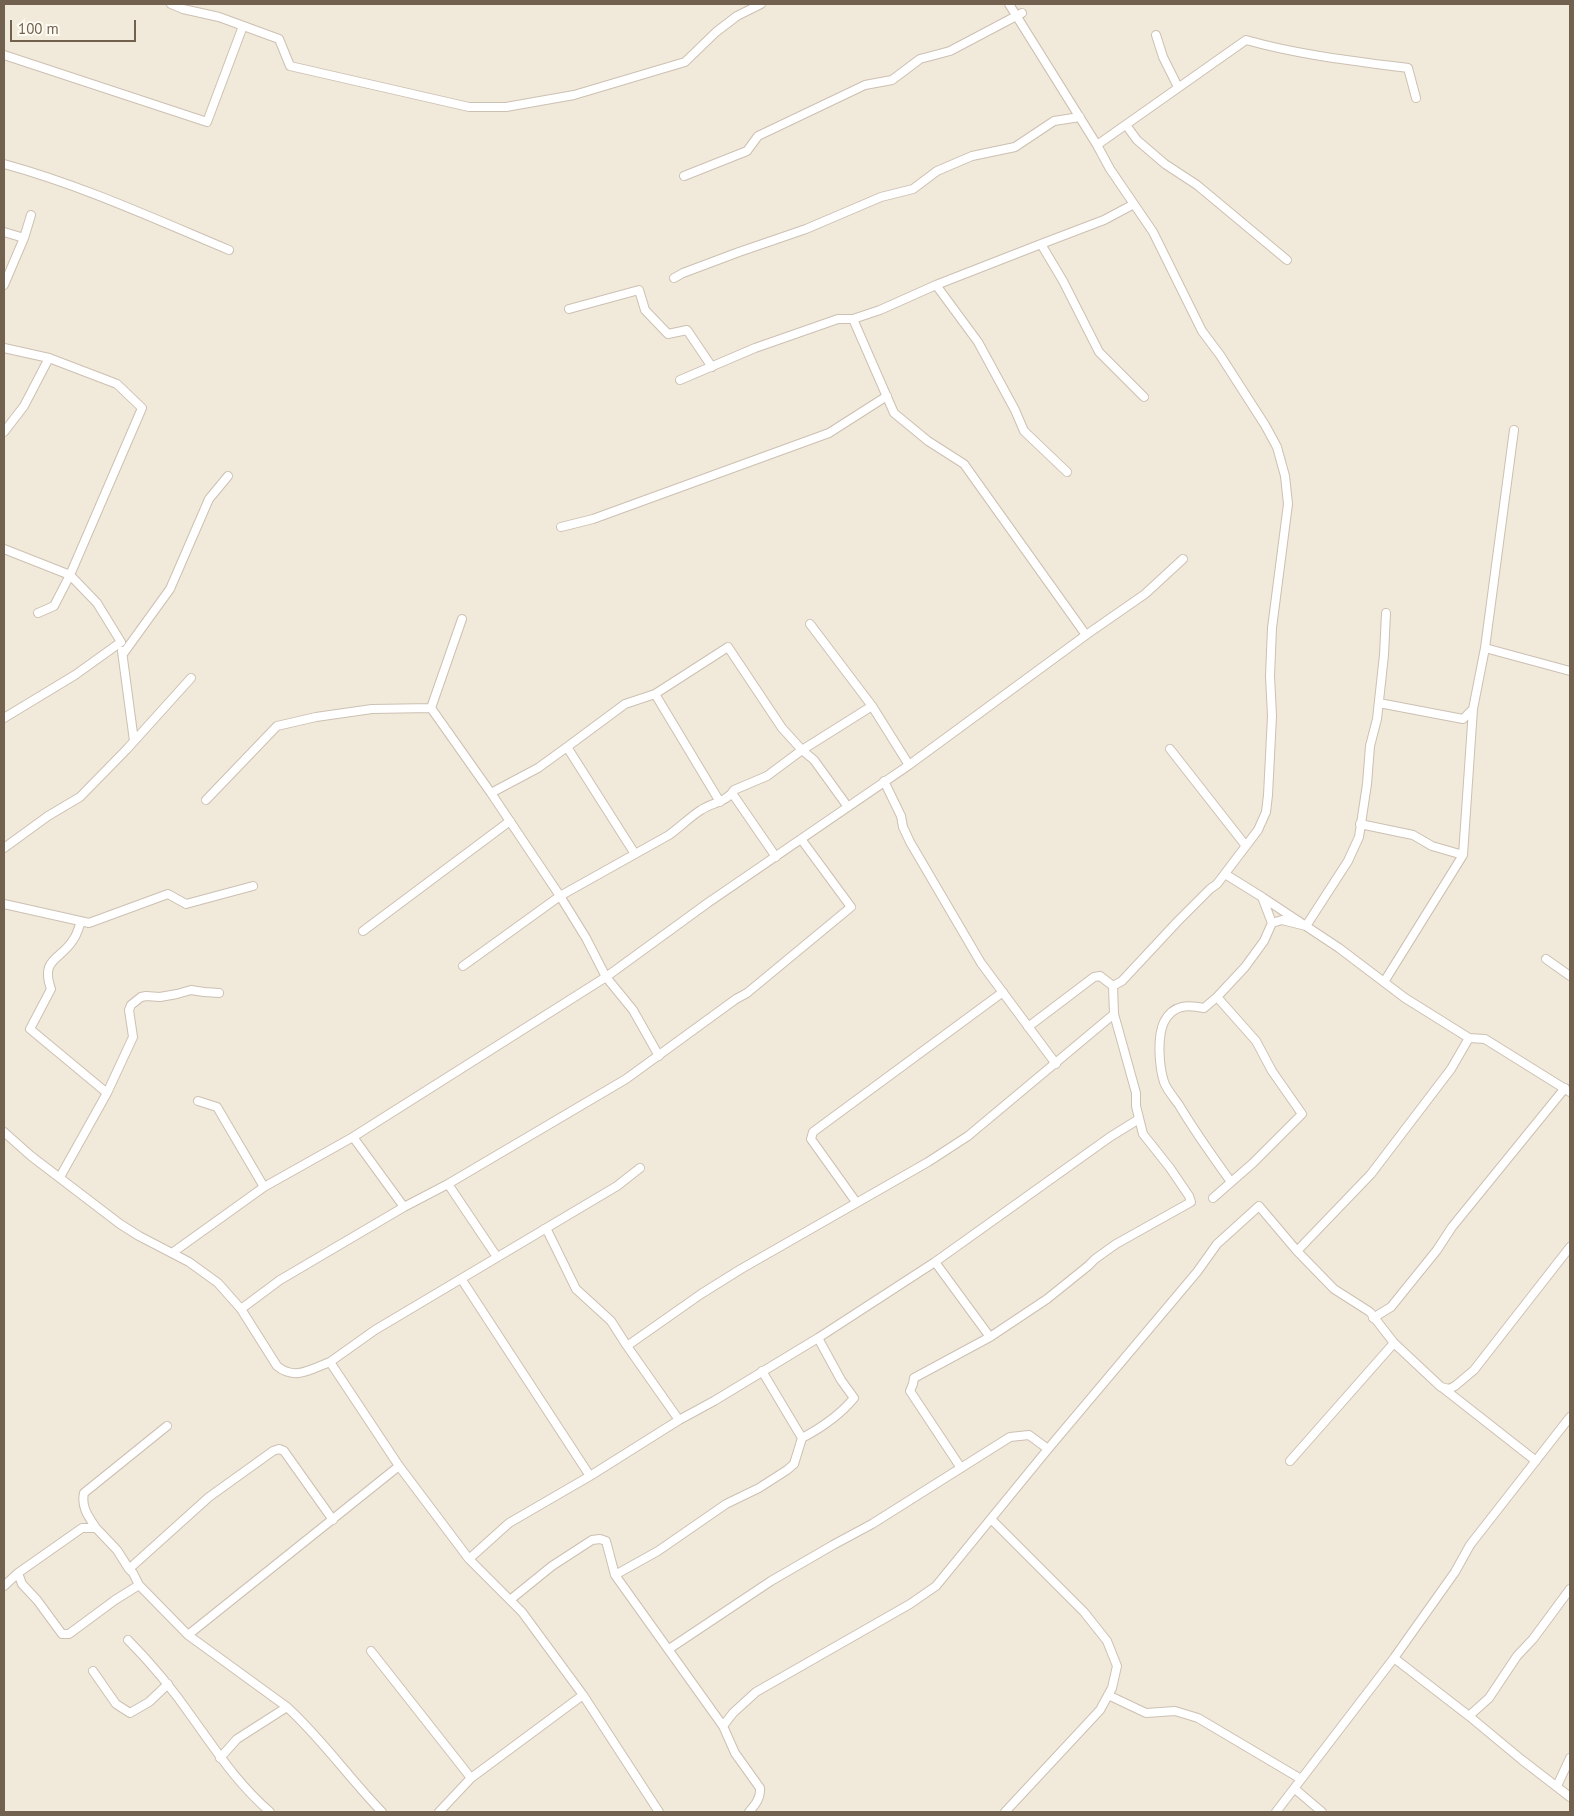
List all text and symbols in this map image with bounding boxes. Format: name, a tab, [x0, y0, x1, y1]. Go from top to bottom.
scale bar	[12, 10, 139, 42]
text: 100 m	[18, 19, 59, 38]

